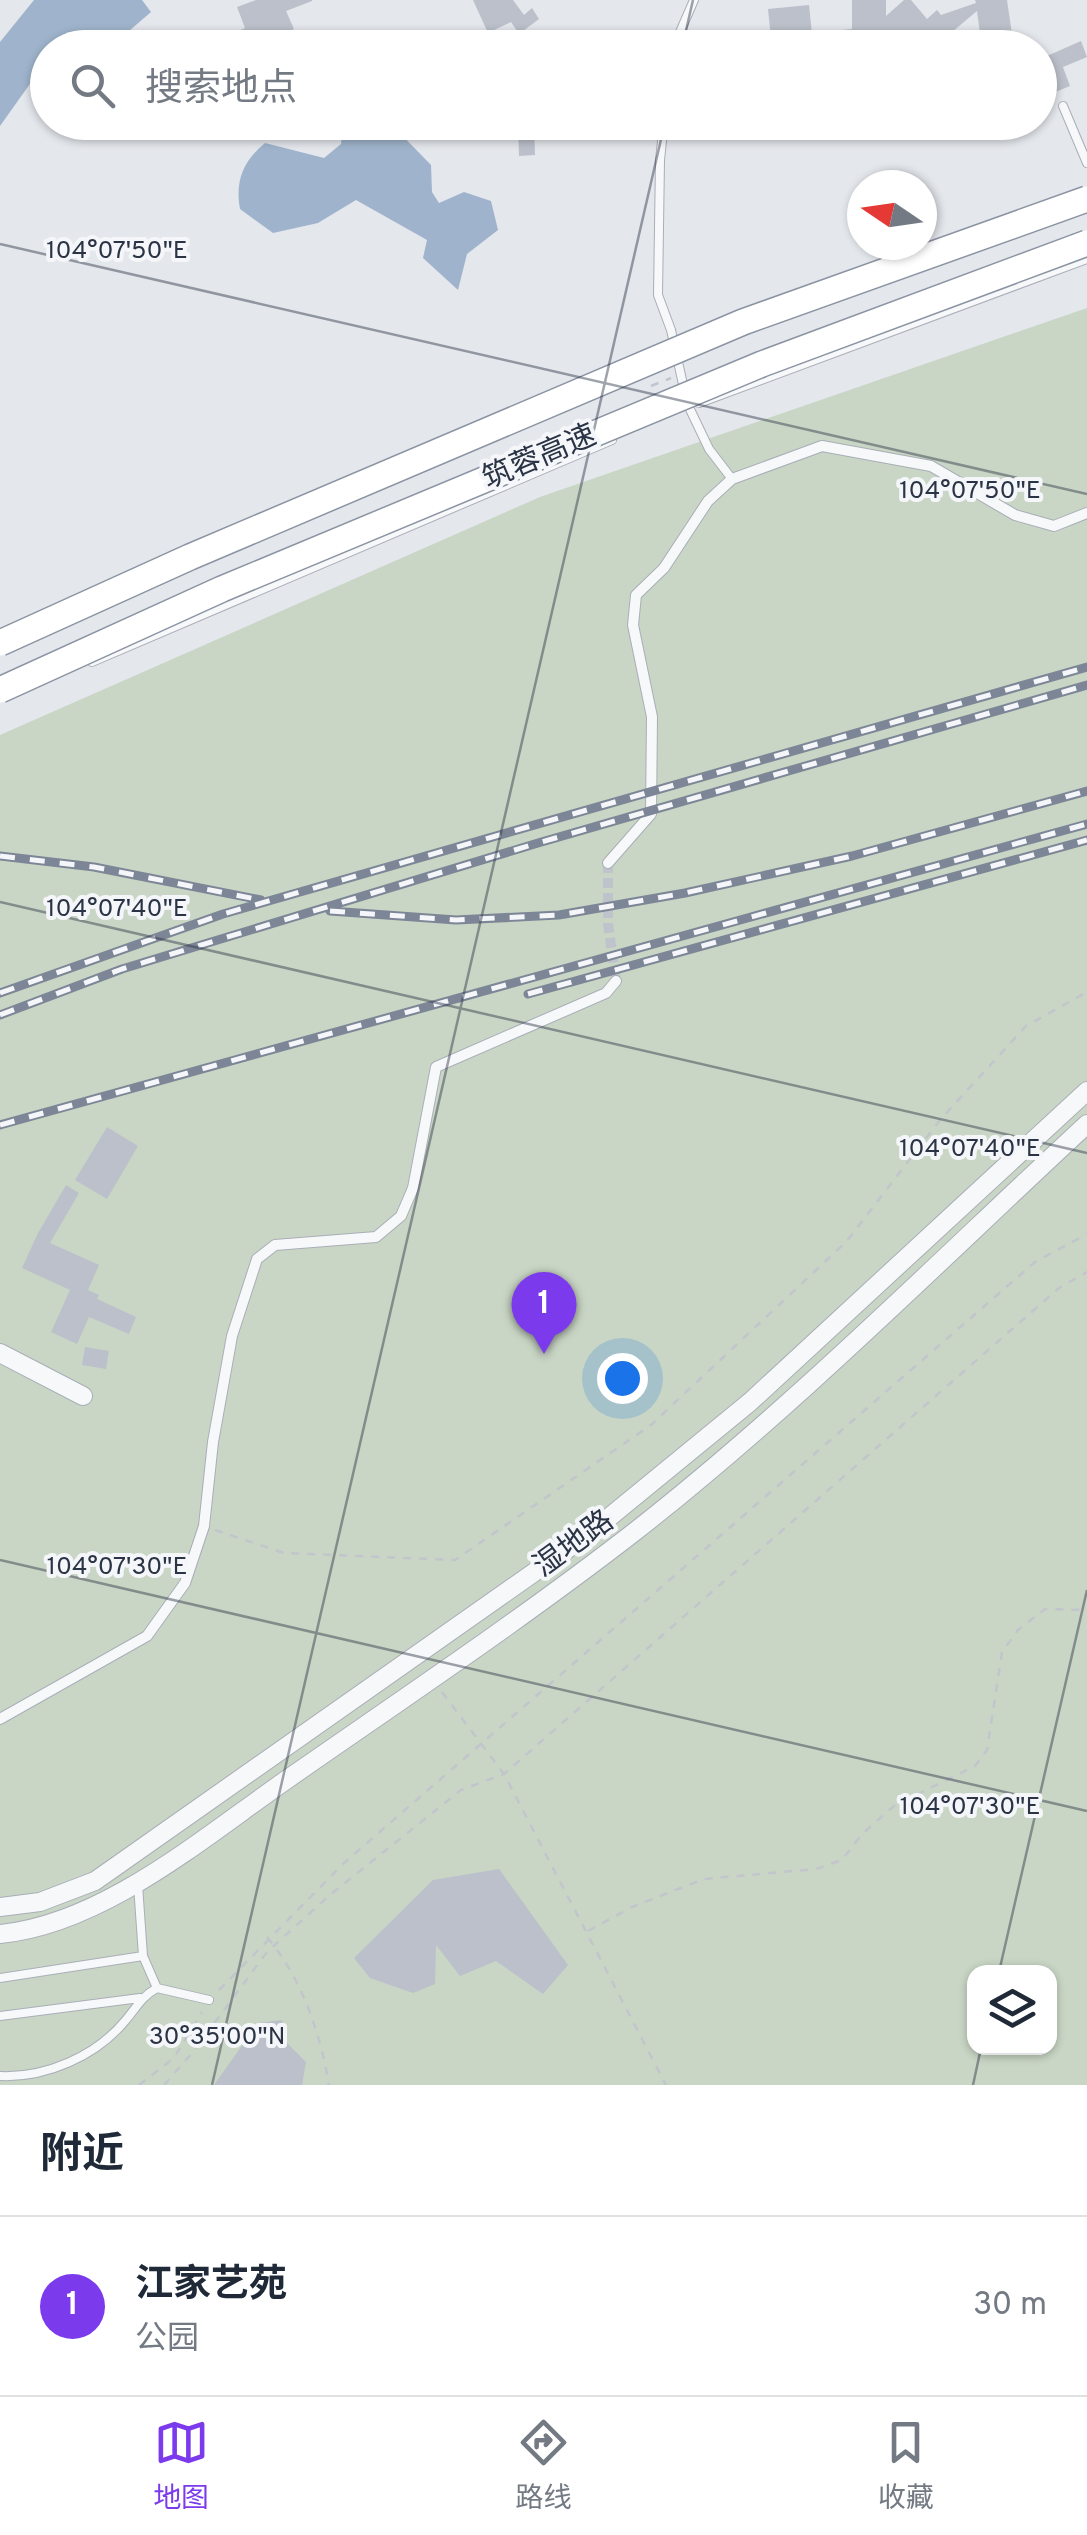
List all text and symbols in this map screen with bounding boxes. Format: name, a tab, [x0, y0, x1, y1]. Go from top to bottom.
search box	[30, 30, 1057, 140]
icon: search	[65, 58, 120, 113]
text: 搜索地点	[145, 66, 297, 115]
north arrow	[847, 170, 937, 260]
text: 104°07'50"E	[46, 236, 188, 268]
street label: 筑蓉高速	[478, 418, 602, 499]
text: 104°07'50"E	[899, 476, 1041, 508]
text: 104°07'40"E	[46, 894, 188, 926]
text: 104°07'40"E	[899, 1134, 1041, 1166]
pin: 1	[512, 1272, 576, 1354]
your location	[597, 1353, 648, 1404]
street label: 湿地路	[527, 1504, 622, 1586]
text: 104°07'30"E	[47, 1552, 187, 1584]
text: 104°07'30"E	[900, 1792, 1040, 1824]
map controls	[967, 1965, 1057, 2055]
button: layers	[967, 1965, 1057, 2055]
text: 30°35'00"N	[149, 2022, 285, 2054]
text: 附近	[40, 2130, 124, 2183]
text: 江家艺苑	[135, 2262, 287, 2311]
text: 1	[66, 2286, 79, 2326]
text: 30 m	[973, 2286, 1047, 2326]
text: 公园	[135, 2320, 199, 2360]
tab: 地图	[153, 2415, 209, 2518]
tab: 路线	[515, 2415, 572, 2518]
tab: 收藏	[878, 2415, 934, 2518]

